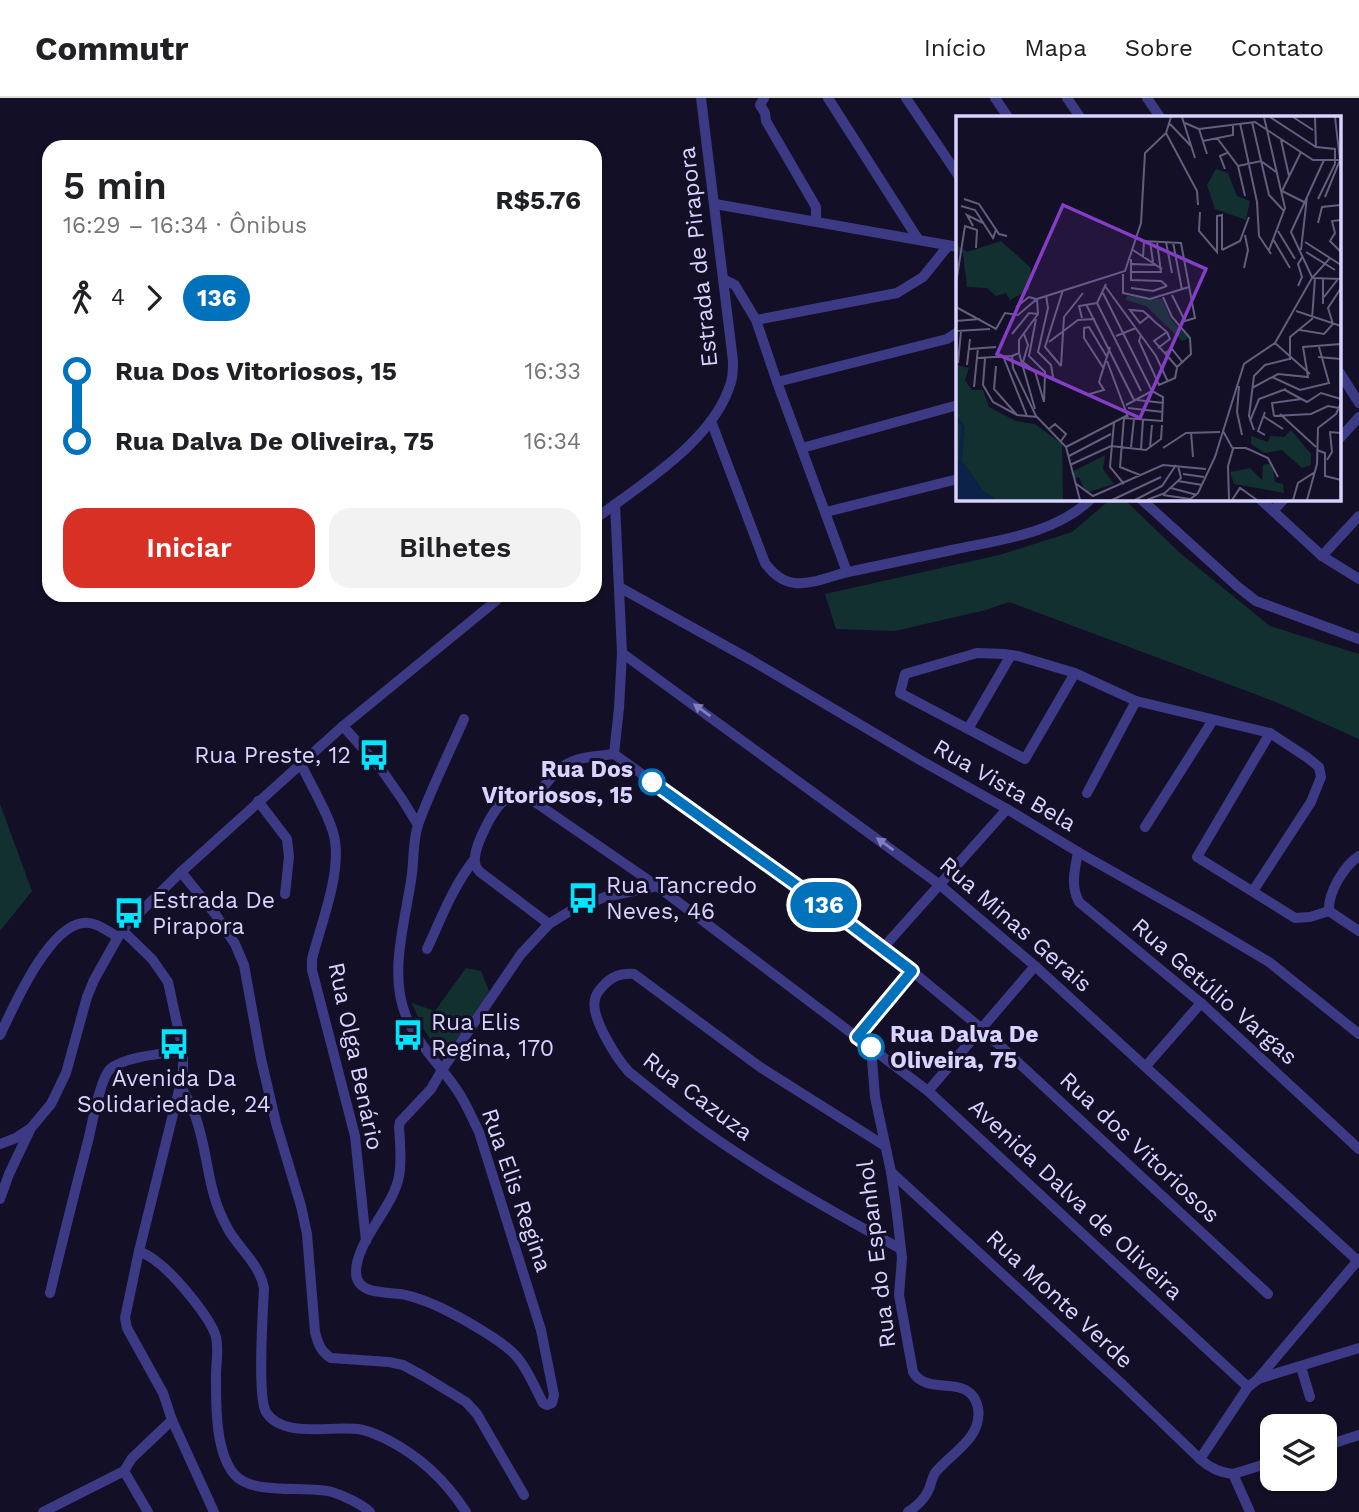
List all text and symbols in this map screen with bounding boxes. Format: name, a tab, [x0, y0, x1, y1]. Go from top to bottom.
text: Commutr	[35, 29, 188, 68]
text: Início	[924, 34, 986, 62]
text: Mapa	[1024, 34, 1087, 62]
text: Sobre	[1125, 34, 1193, 62]
text: Contato	[1231, 34, 1324, 62]
inset map	[956, 116, 1342, 500]
street label: Estrada de Pirapora	[674, 145, 723, 368]
text: 5 min	[63, 164, 167, 208]
text: R$5.76	[496, 185, 581, 215]
text: 16:29 – 16:34 · Ônibus	[63, 212, 307, 239]
icon: walk	[63, 279, 101, 317]
icon: forward	[135, 279, 173, 317]
text: 4	[111, 284, 125, 311]
text: 136	[197, 284, 236, 312]
text: Rua Dos Vitoriosos, 15	[115, 356, 397, 386]
text: 16:33	[524, 358, 581, 385]
text: Rua Dalva De Oliveira, 75	[115, 426, 434, 456]
text: 16:34	[524, 428, 581, 455]
button: Iniciar	[63, 508, 315, 588]
button: Bilhetes	[329, 508, 581, 588]
one-way arrow	[693, 703, 711, 717]
street label: Rua Vista Bela	[929, 734, 1081, 837]
bus stop icon: Rua Preste, 12	[357, 738, 391, 772]
place label: Rua Preste, 12	[194, 742, 351, 769]
place label: Rua Dos Vitoriosos, 15	[482, 756, 633, 809]
marker: Rua Dos Vitoriosos, 15	[639, 769, 665, 795]
one-way arrow	[876, 838, 894, 852]
street label: Rua Minas Gerais	[934, 851, 1097, 998]
place label: Rua Tancredo Neves, 46	[606, 872, 757, 925]
bus stop icon: Rua Tancredo Neves, 46	[566, 881, 600, 915]
line badge: 136	[784, 882, 864, 928]
place label: Estrada De Pirapora	[152, 887, 275, 940]
text: 136	[804, 891, 844, 919]
bus stop icon: Estrada De Pirapora	[112, 896, 146, 930]
street label: Rua Getúlio Vargas	[1127, 912, 1303, 1070]
street label: Rua Olga Benário	[322, 960, 389, 1152]
place label: Rua Elis Regina, 170	[431, 1009, 554, 1062]
bus stop icon: Rua Elis Regina, 170	[391, 1018, 425, 1052]
place label: Rua Dalva De Oliveira, 75	[890, 1021, 1039, 1074]
bus stop icon: Avenida Da Solidariedade, 24	[157, 1027, 191, 1061]
marker: Rua Dalva De Oliveira, 75	[858, 1034, 884, 1060]
street label: Rua Cazuza	[638, 1046, 758, 1146]
place label: Avenida Da Solidariedade, 24	[77, 1065, 271, 1118]
street label: Rua dos Vitoriosos	[1054, 1066, 1225, 1228]
street label: Avenida Dalva de Oliveira	[963, 1093, 1188, 1305]
street label: Rua Elis Regina	[476, 1105, 557, 1275]
street label: Rua do Espanhol	[852, 1158, 901, 1349]
street label: Rua Monte Verde	[981, 1224, 1139, 1374]
map controls	[1260, 1414, 1337, 1491]
button: layers	[1260, 1414, 1337, 1491]

